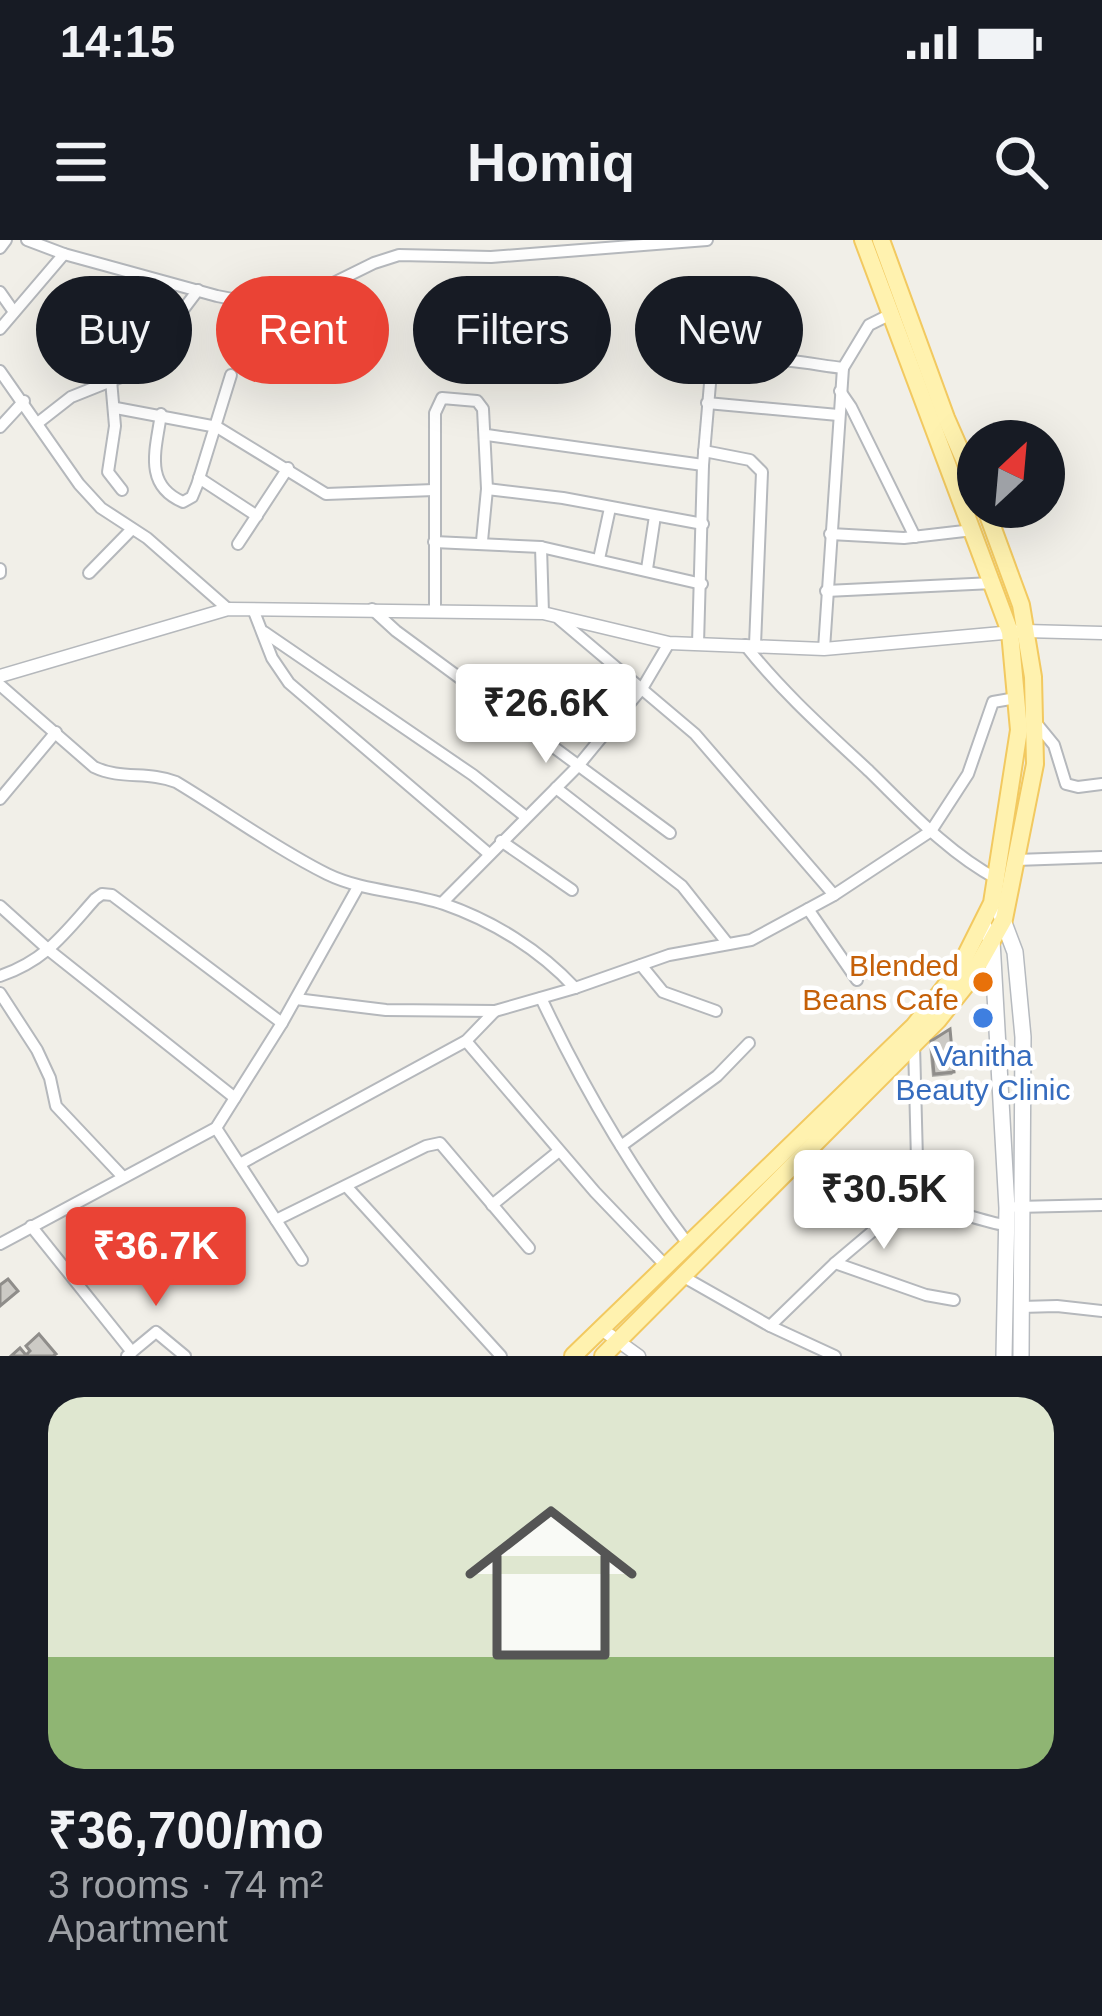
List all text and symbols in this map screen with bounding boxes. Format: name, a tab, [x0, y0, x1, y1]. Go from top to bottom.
text: 14:15	[60, 16, 175, 67]
icon: menu	[48, 129, 114, 195]
icon: search	[988, 129, 1054, 195]
text: Homiq	[467, 132, 635, 192]
chip: Buy	[36, 276, 192, 384]
chip: Rent	[216, 276, 389, 384]
chip: Filters	[413, 276, 611, 384]
chip: New	[635, 276, 803, 384]
north arrow	[957, 420, 1065, 528]
map controls	[957, 420, 1065, 528]
pin: ₹26.6K	[448, 664, 644, 766]
text: ₹26.6K	[483, 681, 609, 724]
place label: Blended Beans Cafe	[802, 949, 959, 1016]
marker: Blended Beans Cafe	[970, 969, 996, 995]
marker: Vanitha Beauty Clinic	[970, 1005, 996, 1031]
place label: Vanitha Beauty Clinic	[895, 1039, 1071, 1106]
pin: ₹30.5K	[786, 1150, 982, 1252]
text: ₹30.5K	[821, 1167, 947, 1210]
pin: ₹36.7K	[58, 1207, 254, 1309]
text: ₹36.7K	[93, 1224, 219, 1267]
icon: home	[443, 1475, 659, 1691]
text: ₹36,700/mo	[48, 1802, 324, 1859]
text: 3 rooms · 74 m²	[48, 1863, 323, 1906]
text: Apartment	[48, 1907, 228, 1950]

